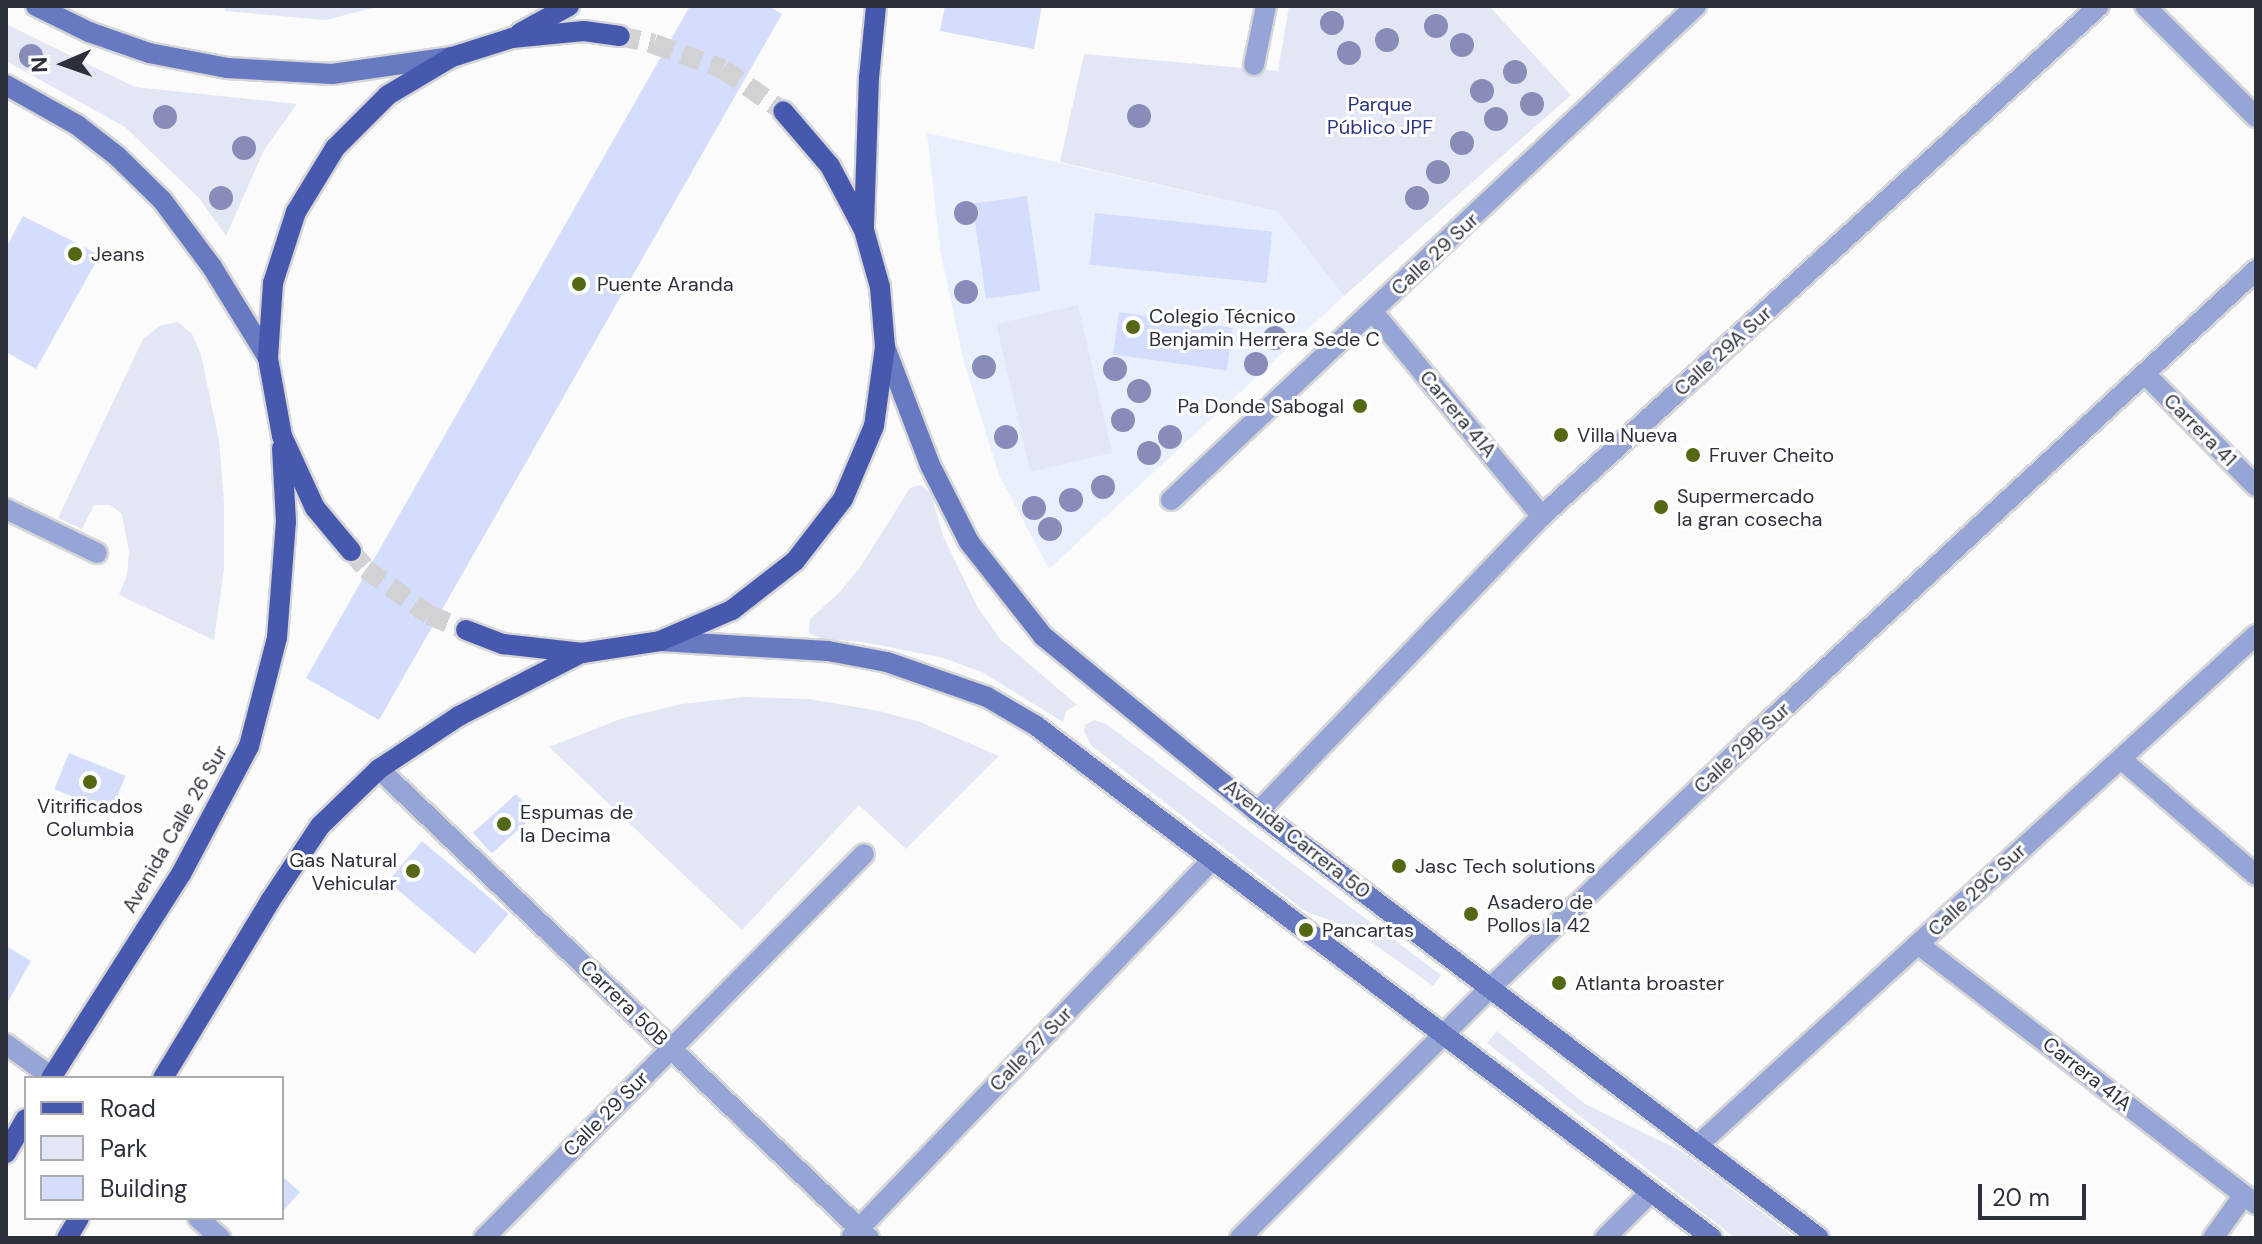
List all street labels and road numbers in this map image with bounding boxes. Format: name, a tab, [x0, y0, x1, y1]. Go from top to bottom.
street label: Calle 29 Sur	[1386, 208, 1484, 300]
street label: Calle 29A Sur	[1669, 301, 1777, 401]
street label: Carrera 41A	[1415, 366, 1501, 462]
street label: Carrera 41	[2159, 389, 2241, 471]
street label: Calle 29B Sur	[1689, 697, 1795, 799]
street label: Avenida Calle 26 Sur	[117, 741, 233, 917]
street label: Avenida Carrera 50	[1219, 774, 1375, 904]
street label: Calle 29C Sur	[1923, 839, 2031, 941]
street label: Carrera 50B	[575, 955, 673, 1051]
street label: Calle 27 Sur	[985, 1002, 1077, 1096]
street label: Carrera 41A	[2038, 1032, 2136, 1116]
street label: Calle 29 Sur	[558, 1066, 654, 1162]

